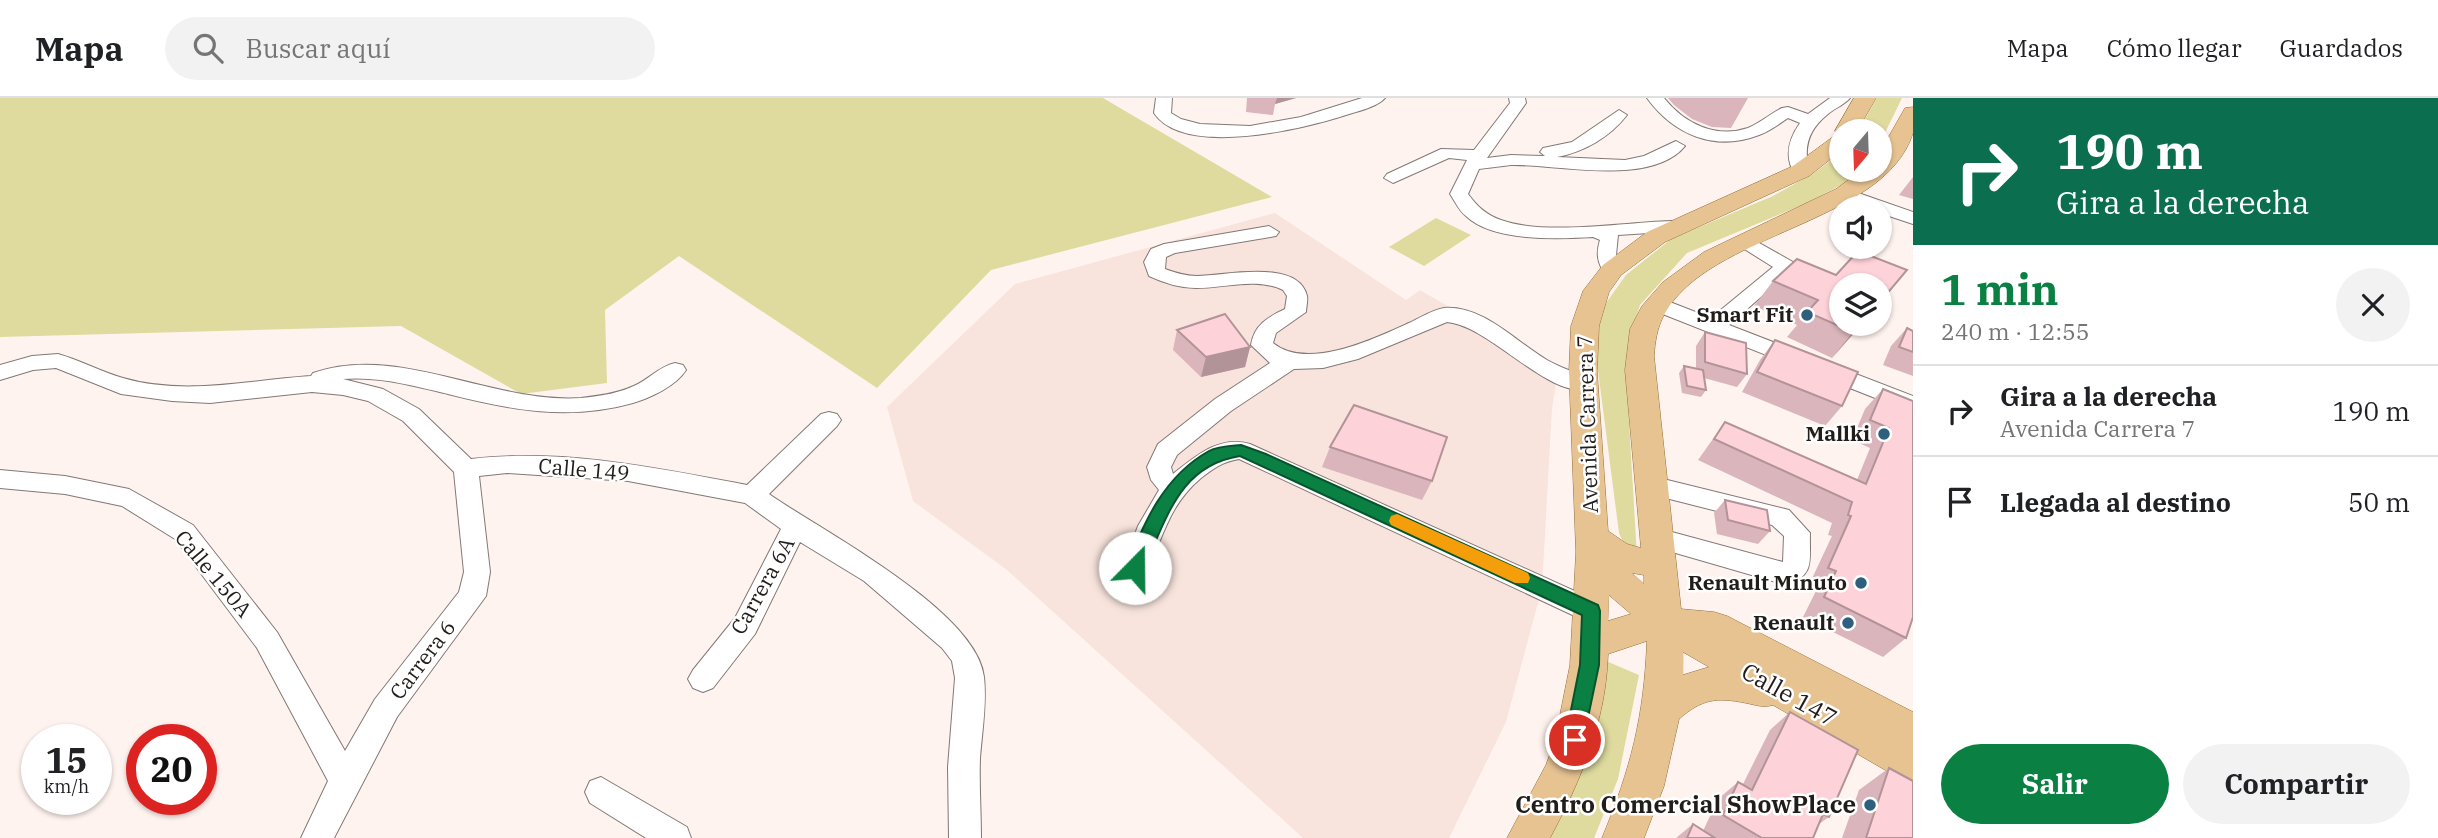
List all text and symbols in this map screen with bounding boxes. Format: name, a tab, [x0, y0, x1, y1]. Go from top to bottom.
search box	[165, 17, 655, 80]
text: Mapa	[35, 27, 123, 70]
icon: search	[189, 29, 227, 67]
text: Buscar aquí	[245, 31, 391, 65]
text: Mapa	[2007, 32, 2069, 64]
text: Cómo llegar	[2107, 32, 2242, 64]
text: Guardados	[2280, 32, 2403, 64]
north arrow	[1829, 119, 1892, 182]
map controls	[1829, 119, 1892, 336]
text: 190 m	[2056, 119, 2203, 182]
icon: right	[1941, 126, 2032, 217]
text: Gira a la derecha	[2056, 181, 2310, 223]
button: sound	[1829, 196, 1892, 259]
text: 1 min	[1941, 262, 2059, 317]
button: close	[2336, 268, 2410, 342]
button: layers	[1829, 273, 1892, 336]
place label: Smart Fit	[1696, 300, 1793, 328]
marker: Smart Fit	[1799, 307, 1815, 323]
text: 240 m · 12:55	[1941, 316, 2090, 346]
street label: Avenida Carrera 7	[1570, 334, 1604, 514]
text: Gira a la derecha	[2000, 379, 2217, 413]
icon: right	[1941, 392, 1979, 430]
text: 190 m	[2332, 394, 2410, 428]
text: Avenida Carrera 7	[2000, 413, 2195, 443]
place label: Mallki	[1805, 419, 1870, 447]
marker: Mallki	[1876, 426, 1892, 442]
street label: Calle 149	[537, 451, 631, 487]
icon: arrive	[1941, 483, 1979, 521]
text: Llegada al destino	[2000, 485, 2231, 519]
text: 50 m	[2348, 485, 2410, 519]
street label: Calle 150A	[169, 524, 259, 623]
street label: Carrera 6A	[724, 531, 801, 639]
position arrow	[1098, 531, 1172, 605]
place label: Renault Minuto	[1688, 568, 1847, 596]
marker: Renault Minuto	[1853, 575, 1869, 591]
place label: Renault	[1753, 608, 1834, 636]
street label: Carrera 6	[383, 614, 461, 705]
marker: Renault	[1840, 615, 1856, 631]
street label: Calle 147	[1736, 655, 1843, 733]
pin	[1545, 710, 1605, 770]
icon: arrive	[1556, 721, 1594, 759]
speed limit sign: 20	[126, 724, 217, 815]
text: 15	[45, 737, 88, 783]
button: Salir	[1941, 744, 2169, 824]
button: Compartir	[2183, 744, 2410, 824]
text: km/h	[44, 775, 89, 798]
place label: Centro Comercial ShowPlace	[1515, 788, 1856, 820]
marker: Centro Comercial ShowPlace	[1862, 797, 1878, 813]

